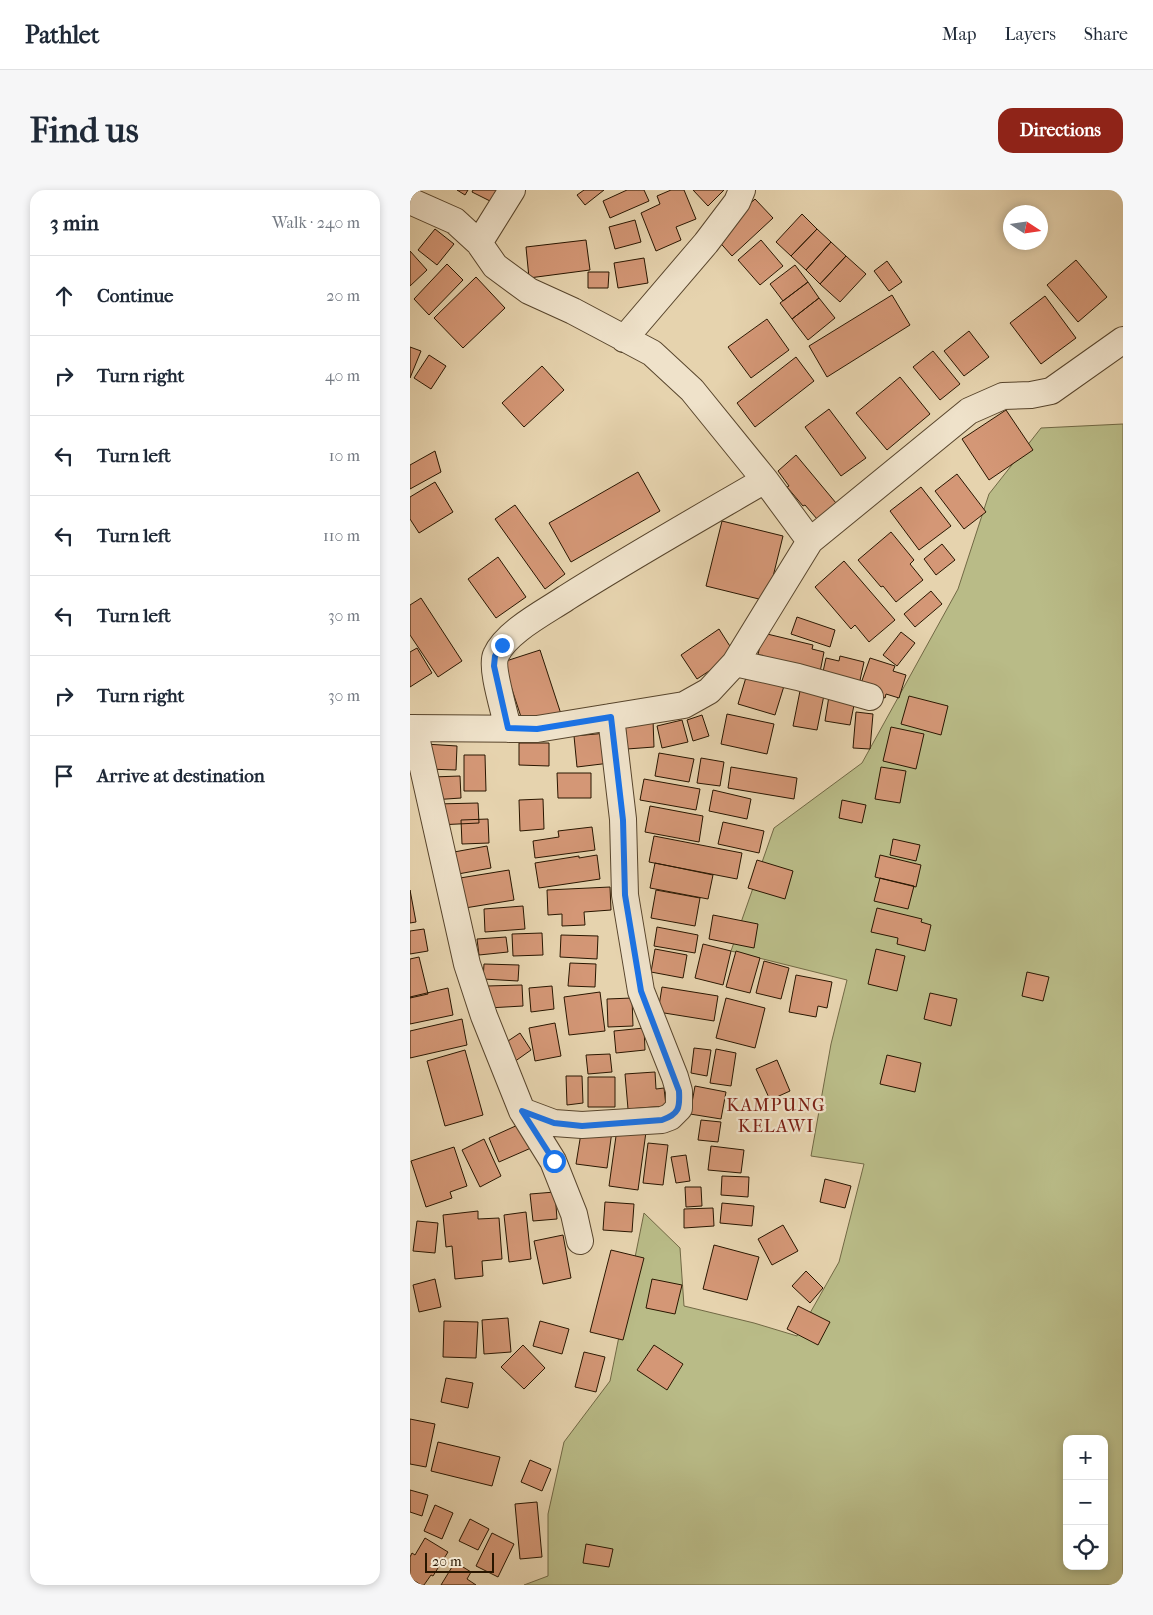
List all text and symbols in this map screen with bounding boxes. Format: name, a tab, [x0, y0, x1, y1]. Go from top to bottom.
text: Pathlet	[25, 21, 99, 49]
text: Map	[942, 24, 976, 45]
text: Layers	[1004, 24, 1056, 45]
text: Share	[1084, 24, 1128, 45]
button: Directions	[998, 108, 1123, 153]
text: Find us	[30, 110, 139, 151]
north arrow	[1003, 205, 1048, 250]
text: 3 min	[50, 211, 99, 235]
text: Walk · 240 m	[272, 213, 360, 232]
icon: ahead	[50, 282, 78, 310]
text: Continue	[97, 285, 173, 307]
text: 20 m	[326, 286, 360, 305]
icon: right	[50, 362, 78, 390]
text: Turn right	[97, 365, 184, 387]
text: 40 m	[325, 366, 360, 385]
icon: left	[50, 442, 78, 470]
text: Turn left	[97, 445, 171, 467]
text: 10 m	[329, 446, 360, 465]
icon: left	[50, 522, 78, 550]
text: Turn left	[97, 525, 171, 547]
text: 110 m	[323, 526, 360, 545]
icon: left	[50, 602, 78, 630]
text: Turn left	[97, 605, 171, 627]
text: 30 m	[328, 606, 360, 625]
route end	[491, 634, 514, 657]
icon: right	[50, 682, 78, 710]
text: Turn right	[97, 685, 184, 707]
text: 30 m	[328, 686, 360, 705]
icon: arrive	[50, 762, 78, 790]
text: Arrive at destination	[97, 765, 265, 787]
district label: KAMPUNG KELAWI	[726, 1095, 826, 1137]
route start	[543, 1150, 566, 1173]
map controls	[1063, 1435, 1108, 1570]
button: +	[1063, 1435, 1108, 1480]
button: −	[1063, 1480, 1108, 1525]
button: locate	[1063, 1525, 1108, 1570]
scale bar	[425, 1550, 494, 1573]
text: 20 m	[432, 1553, 462, 1570]

